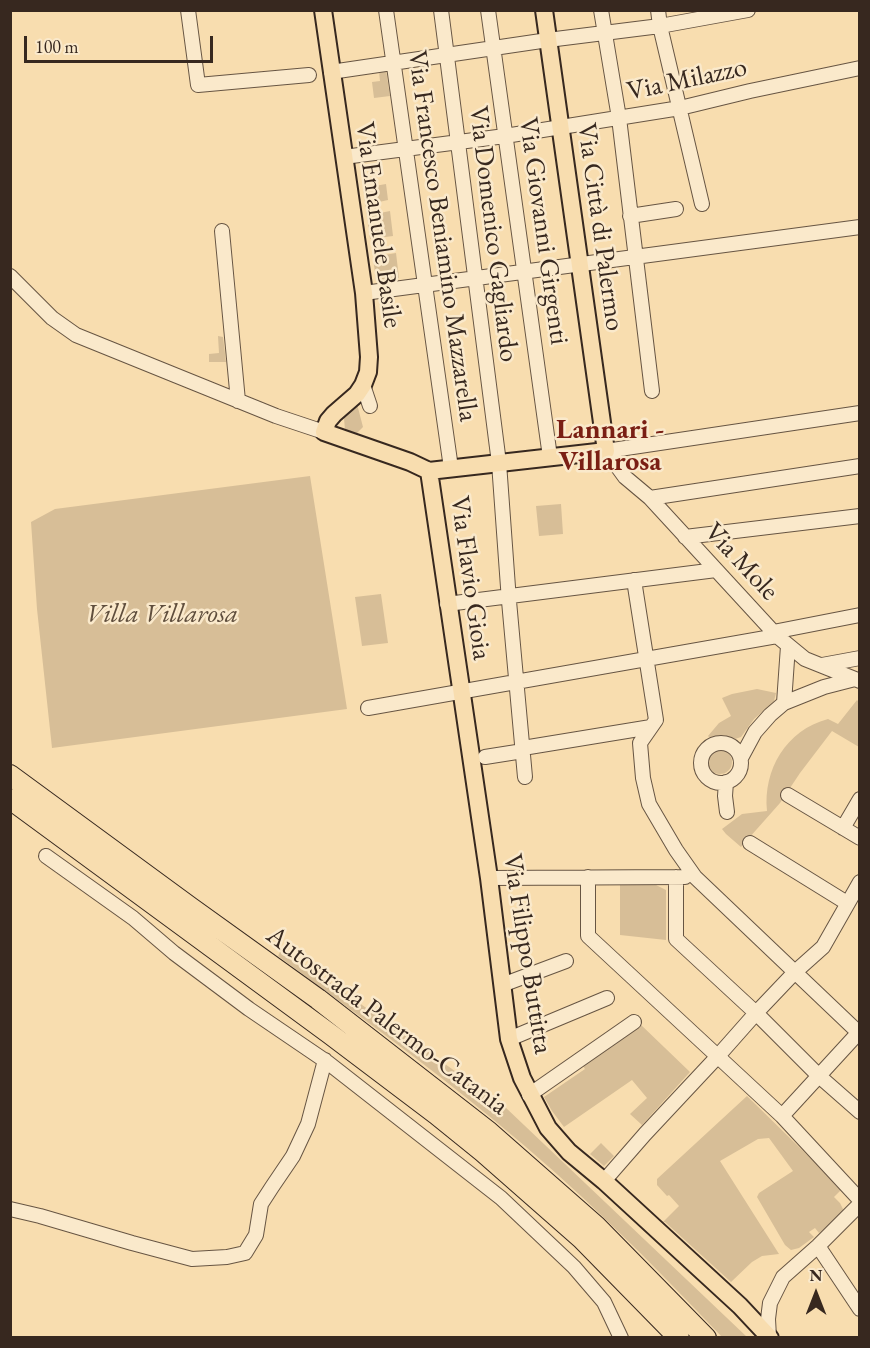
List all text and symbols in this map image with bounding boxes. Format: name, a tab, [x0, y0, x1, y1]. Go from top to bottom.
scale bar	[27, 24, 216, 62]
text: 100 m	[35, 35, 79, 58]
street label: Via Francesco Beniamino Mazzarella	[400, 48, 484, 424]
street label: Via Milazzo	[624, 51, 750, 109]
street label: Via Domenico Gagliardo	[461, 104, 525, 364]
street label: Via Giovanni Girgenti	[511, 115, 575, 347]
street label: Via Emanuele Basile	[347, 120, 409, 330]
street label: Via Città di Palermo	[569, 121, 631, 333]
district label: Lannari - Villarosa	[556, 413, 664, 479]
street label: Via Flavio Gioia	[442, 494, 498, 662]
street label: Via Mole	[697, 517, 785, 607]
park label: Villa Villarosa	[86, 599, 238, 631]
street label: Via Filippo Buttitta	[495, 852, 559, 1056]
street label: Autostrada Palermo-Catania	[260, 919, 514, 1123]
north arrow	[786, 1264, 846, 1324]
text: N	[810, 1265, 822, 1286]

